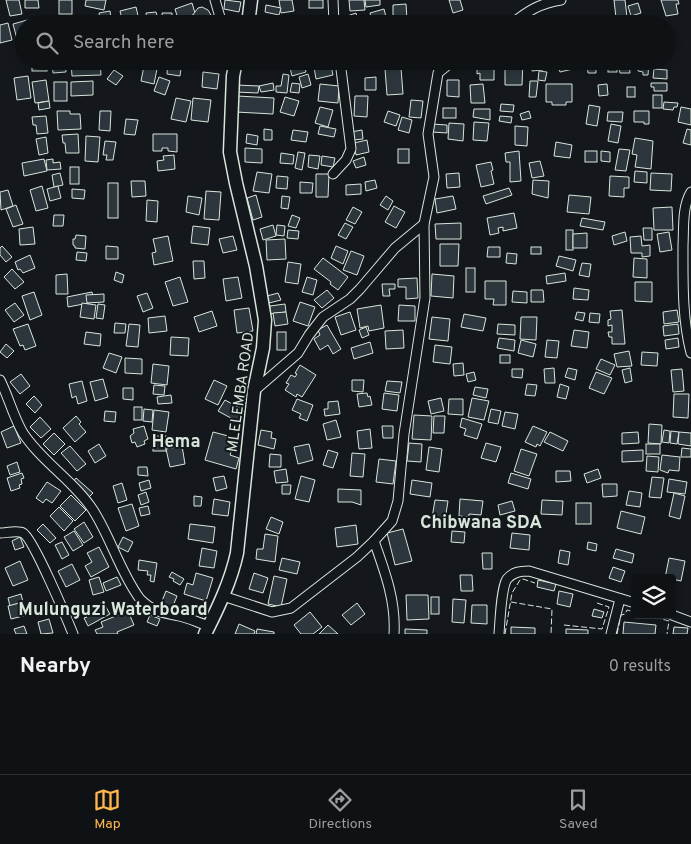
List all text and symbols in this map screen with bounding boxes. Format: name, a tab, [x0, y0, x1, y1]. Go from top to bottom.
search box	[15, 15, 676, 70]
icon: search	[33, 29, 61, 57]
text: Search here	[73, 31, 175, 55]
street label: MLELEMBA ROAD	[224, 331, 259, 454]
district label: Hema	[152, 431, 200, 454]
district label: Chibwana SDA	[420, 512, 542, 535]
map controls	[631, 574, 676, 619]
button: layers	[631, 574, 676, 619]
district label: Mulunguzi Waterboard	[18, 599, 208, 622]
text: Nearby	[20, 653, 91, 680]
text: 0 results	[609, 657, 671, 677]
tab: Map	[93, 786, 121, 833]
tab: Directions	[308, 786, 372, 833]
tab: Saved	[559, 786, 598, 833]

